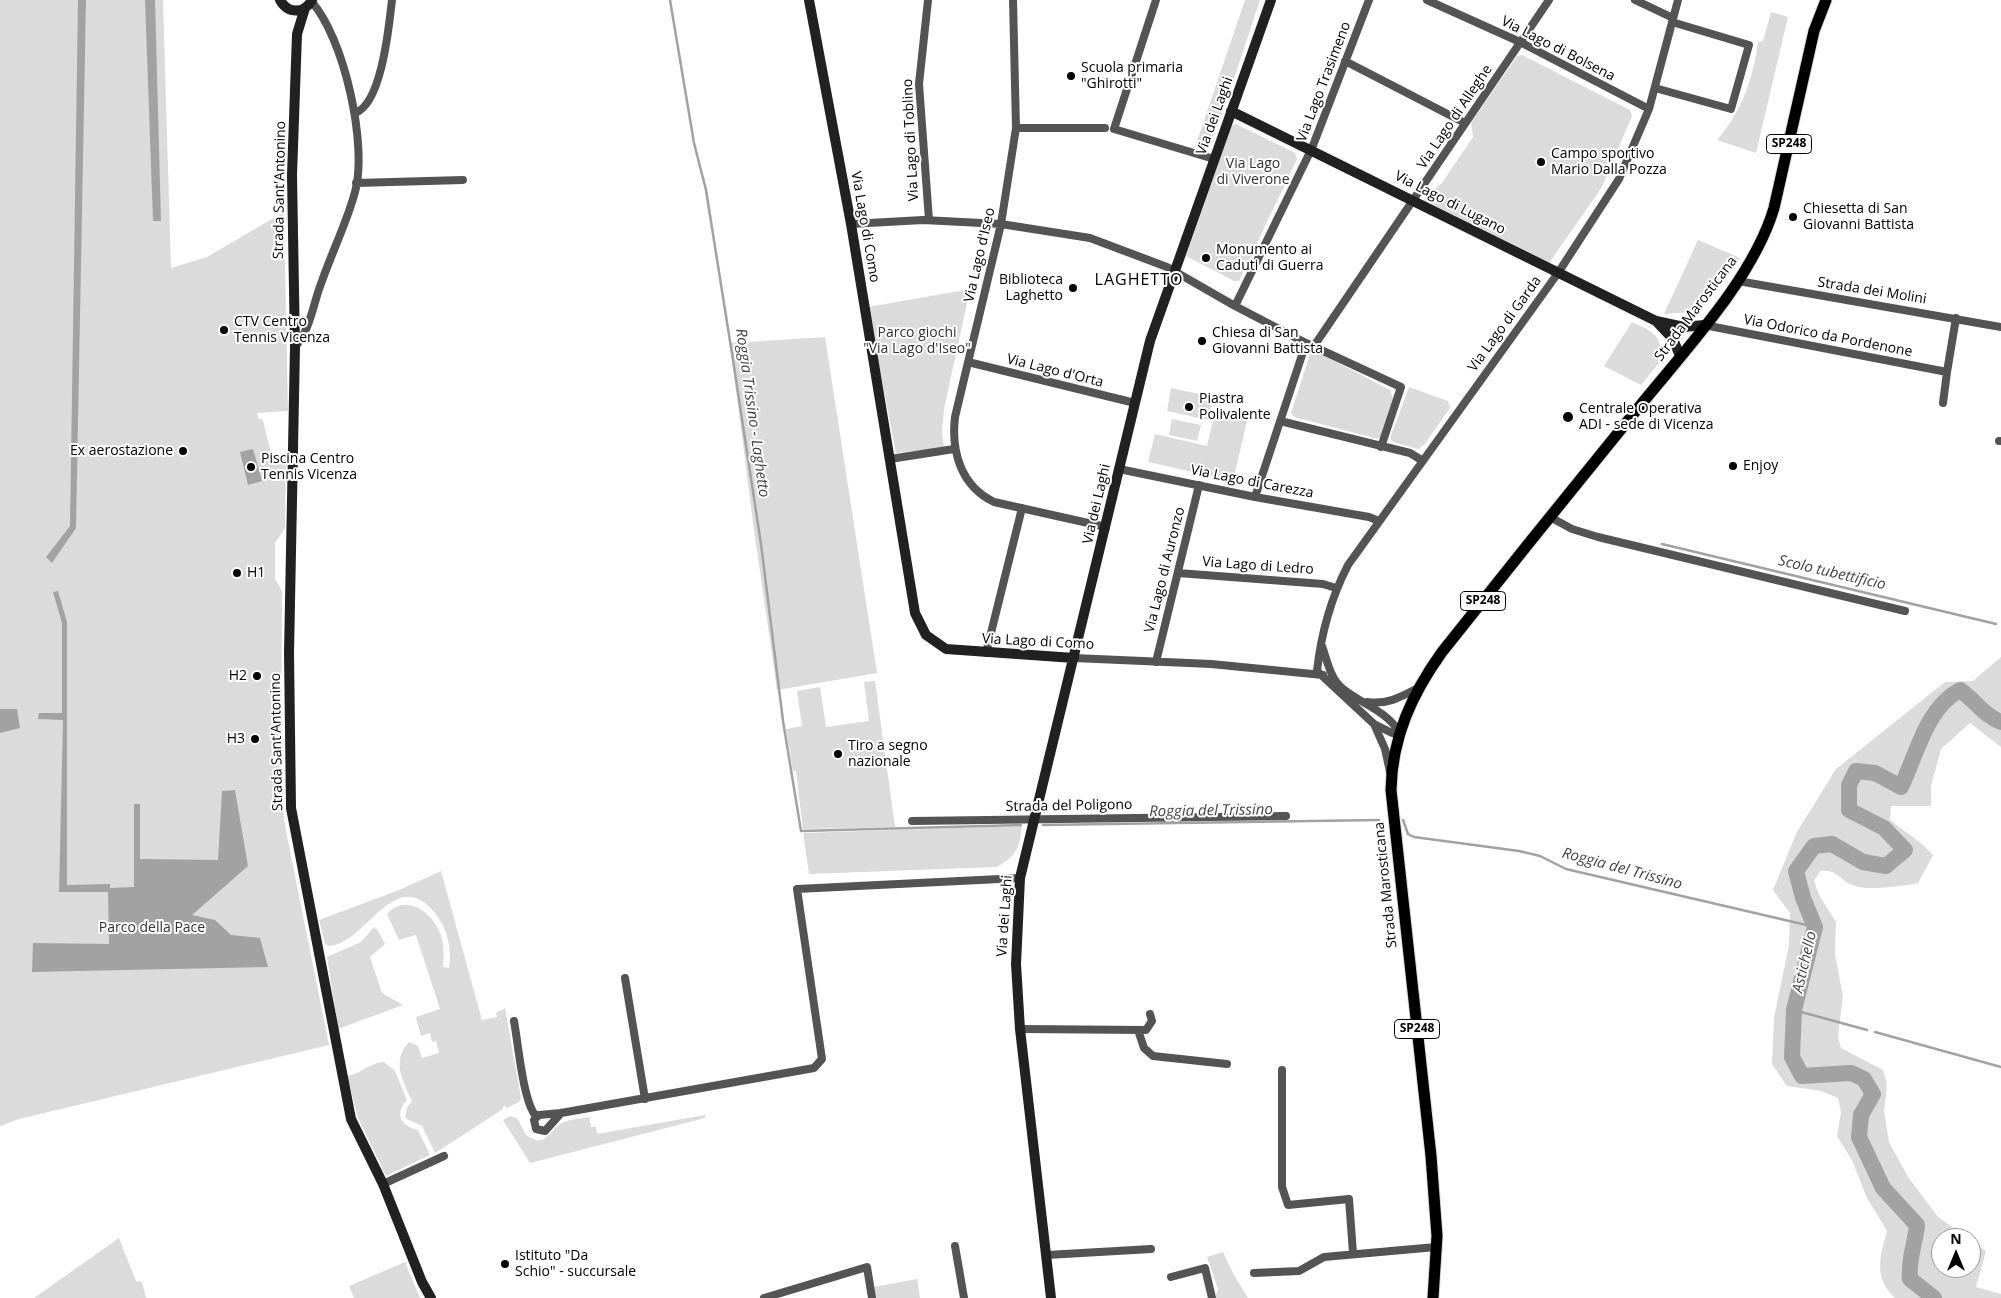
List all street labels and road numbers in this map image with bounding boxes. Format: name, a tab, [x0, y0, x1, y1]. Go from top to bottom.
street label: Via Lago di Bolsena	[1498, 13, 1618, 85]
street label: Via Lago Trasimeno	[1293, 20, 1355, 144]
street label: Via Lago di Alleghe	[1414, 62, 1496, 172]
street label: Via dei Laghi	[1193, 75, 1237, 157]
street label: Via Lago di Toblino	[899, 78, 923, 202]
street label: Strada Sant'Antonino	[270, 121, 290, 259]
road number: SP248	[1766, 134, 1812, 154]
street label: Via Lago di Lugano	[1392, 168, 1508, 238]
street label: Via Lago di Como	[847, 170, 883, 284]
street label: Via Lago d'Iseo	[961, 206, 999, 304]
street label: Strada Marosticana	[1651, 253, 1741, 365]
street label: Via Lago di Garda	[1465, 273, 1545, 375]
street label: Strada dei Molini	[1816, 274, 1928, 308]
street label: Via Odorico da Pordenone	[1742, 311, 1914, 361]
street label: Via Lago d'Orta	[1005, 351, 1105, 391]
street label: Via dei Laghi	[1080, 462, 1114, 546]
street label: Via Lago di Carezza	[1189, 462, 1315, 502]
street label: Via Lago di Auronzo	[1141, 505, 1189, 635]
street label: Via Lago di Ledro	[1202, 554, 1314, 578]
road number: SP248	[1460, 592, 1506, 610]
street label: Via Lago di Como	[981, 631, 1095, 653]
street label: Strada Sant'Antonino	[267, 673, 287, 811]
street label: Strada del Poligono	[1006, 796, 1132, 816]
street label: Strada Marosticana	[1371, 821, 1401, 949]
street label: Via dei Laghi	[994, 875, 1016, 957]
road number: SP248	[1394, 1020, 1440, 1038]

